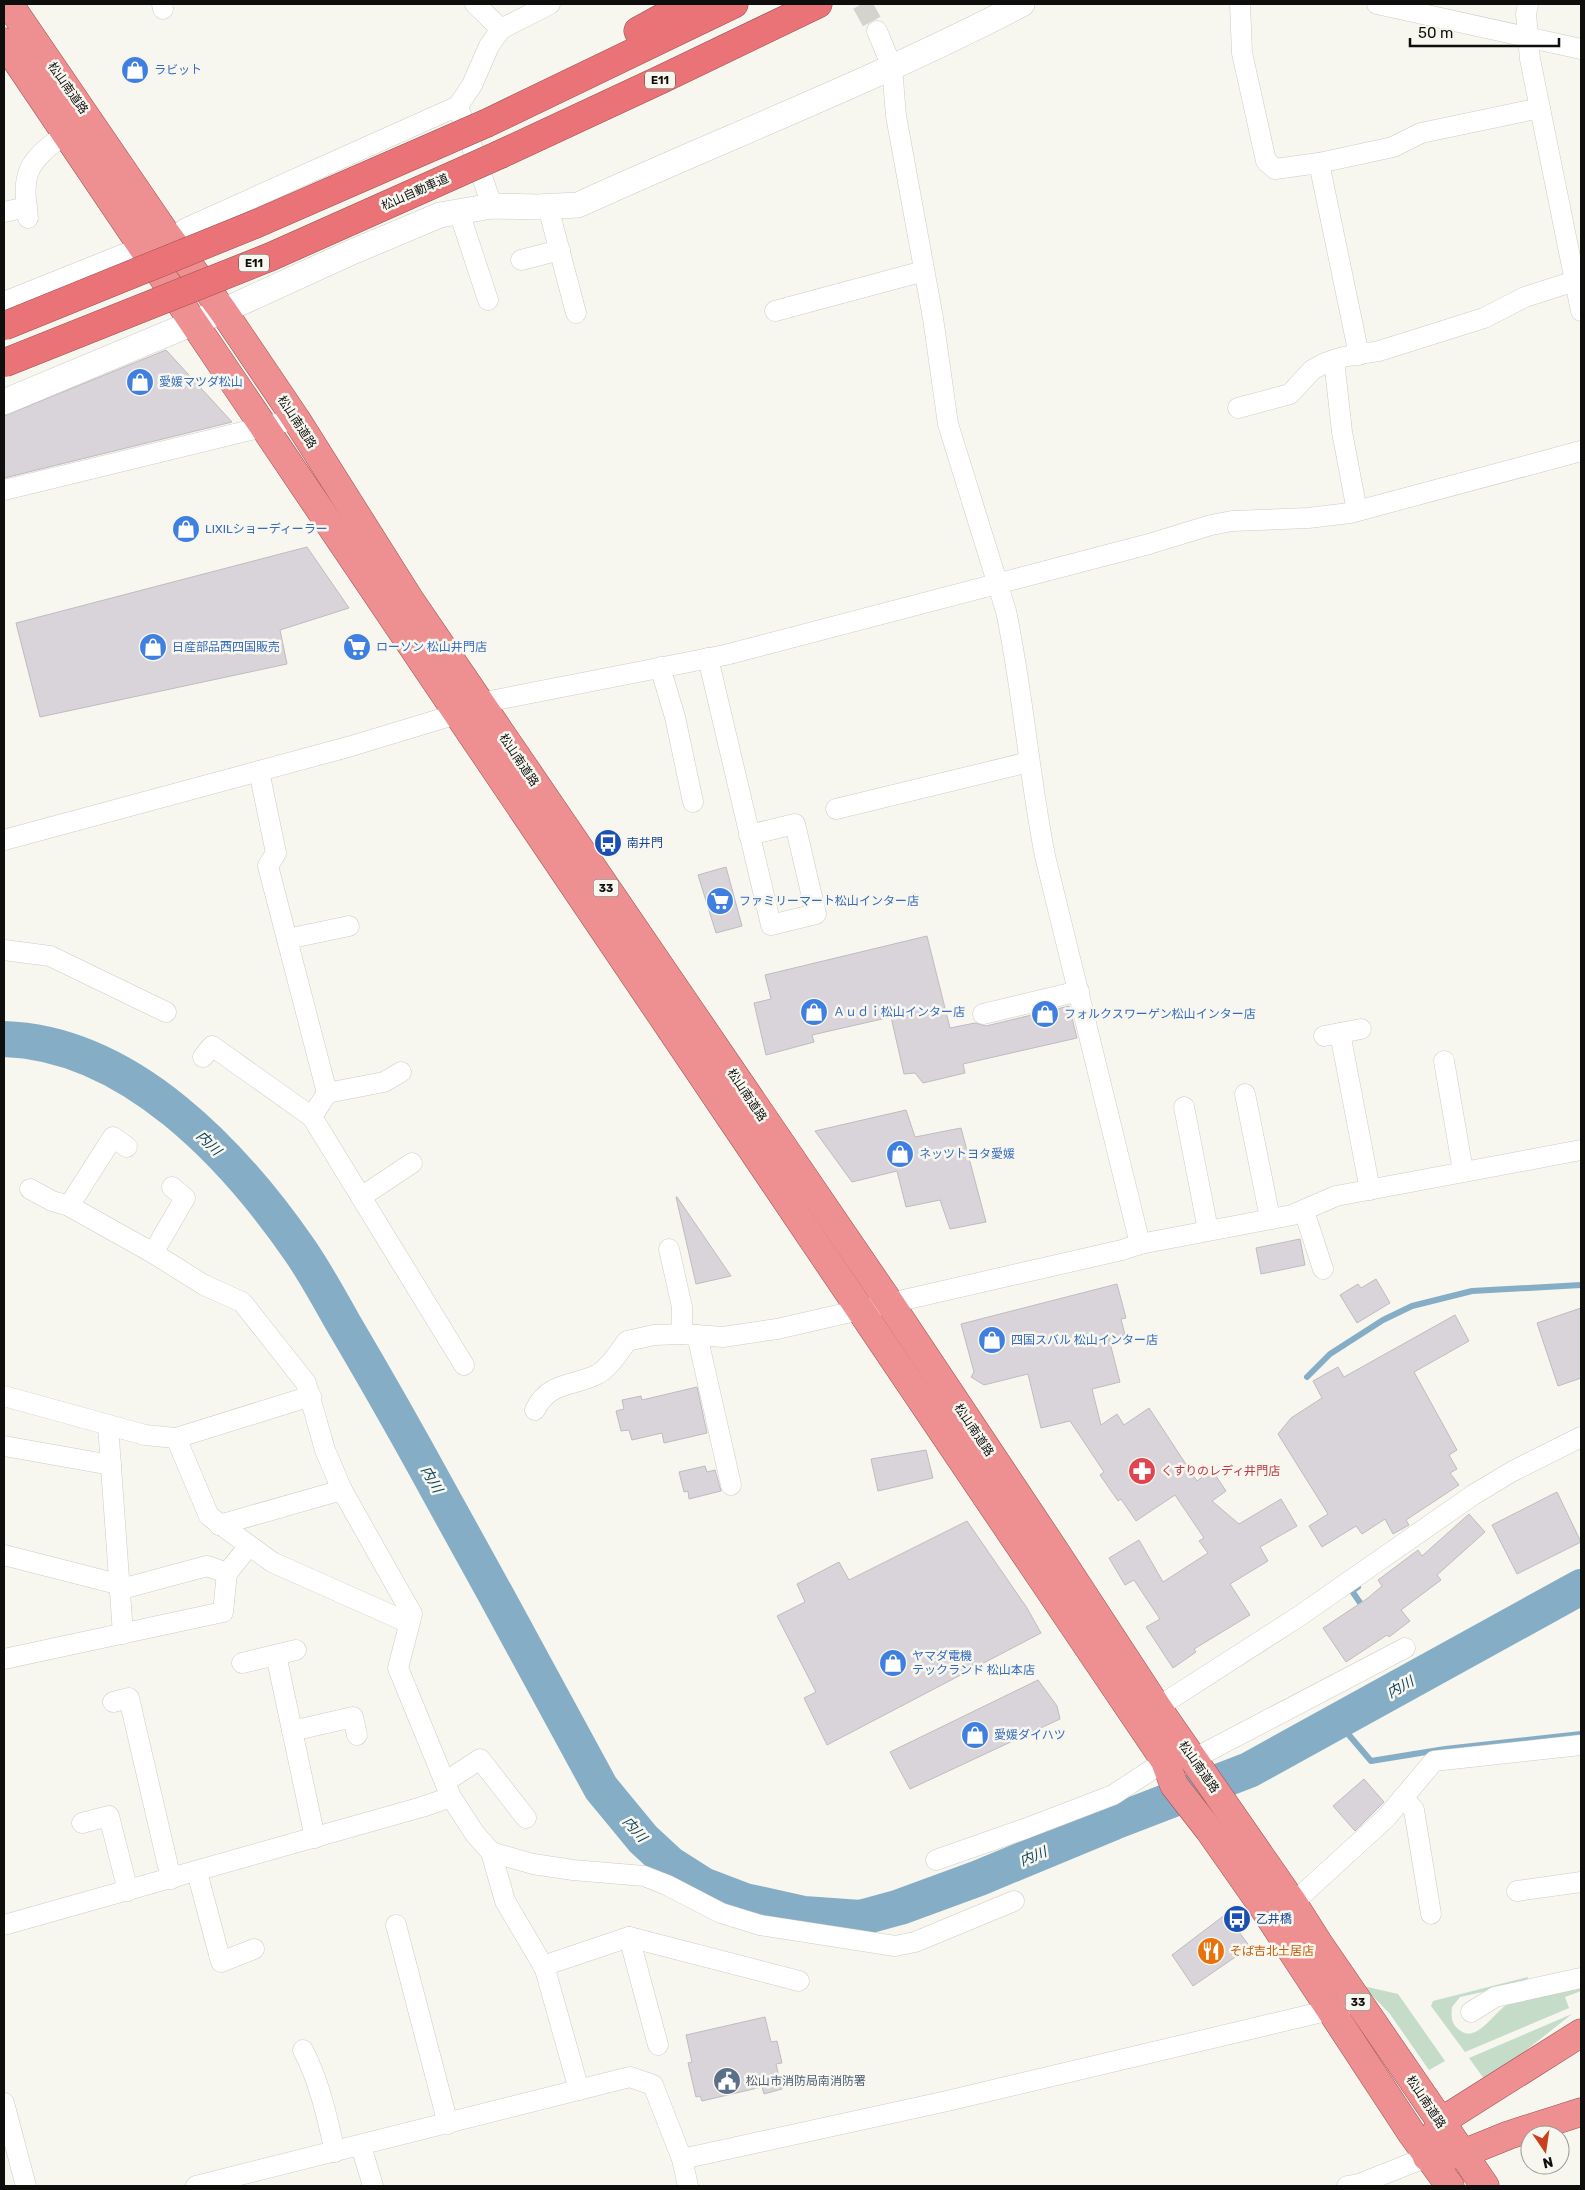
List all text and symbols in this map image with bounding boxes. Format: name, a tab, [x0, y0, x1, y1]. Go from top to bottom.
scale bar	[1410, 15, 1559, 47]
text: 50 m	[1418, 24, 1453, 42]
shop icon: ラビット	[120, 55, 150, 85]
street label: 松山南道路	[45, 59, 91, 117]
place label: ラビット	[154, 63, 202, 77]
road number: E11	[645, 72, 675, 88]
street label: 松山自動車道	[379, 171, 451, 213]
road number: E11	[239, 254, 269, 272]
shop icon: 愛媛マツダ松山	[125, 367, 155, 397]
place label: 愛媛マツダ松山	[159, 375, 243, 389]
street label: 松山南道路	[275, 393, 319, 451]
shop icon: LIXILショーディーラー	[171, 514, 201, 544]
place label: LIXILショーディーラー	[205, 522, 328, 536]
shop icon: 日産部品西四国販売	[138, 632, 168, 662]
supermarket icon: ローソン 松山井門店	[342, 632, 372, 662]
place label: 日産部品西四国販売	[172, 640, 280, 654]
place label: ローソン 松山井門店	[376, 640, 487, 654]
street label: 松山南道路	[496, 731, 542, 789]
bus stop icon: 南井門	[593, 828, 623, 858]
place label: 南井門	[627, 836, 663, 850]
road number: 33	[594, 880, 618, 896]
supermarket icon: ファミリーマート松山インター店	[705, 886, 735, 916]
place label: ファミリーマート松山インター店	[739, 894, 919, 908]
shop icon: Ａｕｄｉ松山インター店	[799, 997, 829, 1027]
shop icon: フォルクスワーゲン松山インター店	[1030, 999, 1060, 1029]
place label: Ａｕｄｉ松山インター店	[833, 1005, 965, 1019]
place label: フォルクスワーゲン松山インター店	[1064, 1007, 1256, 1021]
street label: 松山南道路	[724, 1066, 770, 1124]
water label: 内川	[193, 1128, 226, 1161]
shop icon: ネッツトヨタ愛媛	[885, 1139, 915, 1169]
place label: ネッツトヨタ愛媛	[919, 1147, 1015, 1161]
shop icon: 四国スバル 松山インター店	[977, 1325, 1007, 1355]
place label: 四国スバル 松山インター店	[1011, 1333, 1158, 1347]
street label: 松山南道路	[951, 1401, 997, 1459]
pharmacy icon: くすりのレディ井門店	[1127, 1456, 1157, 1486]
water label: 内川	[417, 1463, 447, 1497]
place label: くすりのレディ井門店	[1161, 1464, 1280, 1478]
shop icon: ヤマダ電機 テックランド 松山本店	[878, 1648, 908, 1678]
place label: ヤマダ電機 テックランド 松山本店	[912, 1649, 1035, 1677]
water label: 内川	[1384, 1672, 1418, 1702]
shop icon: 愛媛ダイハツ	[960, 1720, 990, 1750]
place label: 愛媛ダイハツ	[994, 1728, 1066, 1742]
street label: 松山南道路	[1176, 1738, 1222, 1796]
water label: 内川	[619, 1813, 652, 1847]
water label: 内川	[1017, 1843, 1051, 1870]
bus stop icon: 乙井橋	[1222, 1904, 1252, 1934]
place label: 乙井橋	[1256, 1912, 1292, 1926]
restaurant icon: そば吉北土居店	[1196, 1936, 1226, 1966]
place label: そば吉北土居店	[1230, 1944, 1314, 1958]
road number: 33	[1346, 1994, 1370, 2010]
public building icon: 松山市消防局南消防署	[712, 2066, 742, 2096]
street label: 松山南道路	[1403, 2073, 1449, 2131]
place label: 松山市消防局南消防署	[746, 2074, 866, 2088]
north arrow	[1520, 2125, 1570, 2175]
text: N	[1541, 2153, 1555, 2172]

